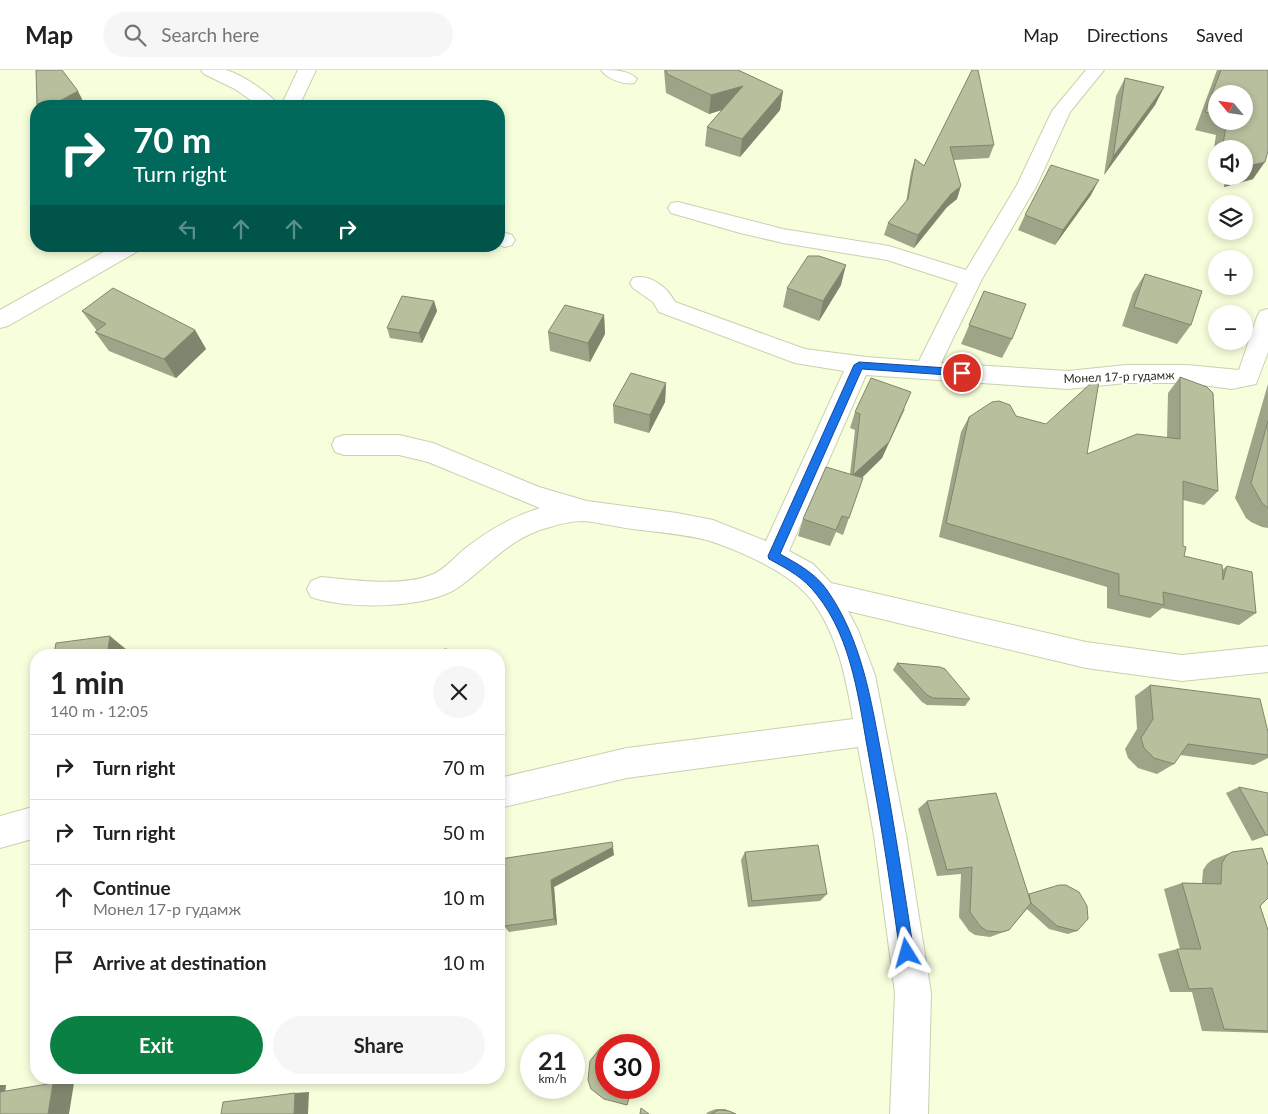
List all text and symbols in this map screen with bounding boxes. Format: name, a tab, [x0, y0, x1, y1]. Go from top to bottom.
search box	[103, 12, 453, 57]
text: Map	[25, 20, 73, 49]
icon: search	[121, 21, 149, 49]
text: Search here	[161, 23, 259, 46]
text: Map	[1023, 24, 1059, 46]
text: Directions	[1087, 24, 1168, 46]
text: Saved	[1196, 24, 1243, 46]
north arrow	[1208, 85, 1252, 130]
map controls	[1208, 85, 1253, 350]
text: 70 m	[133, 118, 211, 160]
icon: right	[50, 120, 115, 185]
button: sound	[1208, 140, 1253, 185]
text: Turn right	[133, 160, 227, 187]
button: layers	[1208, 195, 1253, 240]
icon: left	[174, 215, 202, 243]
icon: ahead	[227, 215, 255, 243]
icon: ahead	[280, 215, 308, 243]
icon: right	[333, 215, 361, 243]
button: +	[1208, 250, 1253, 295]
button: −	[1208, 305, 1253, 350]
pin	[941, 352, 983, 394]
icon: arrive	[948, 359, 976, 387]
street label: Монел 17-р гудамж	[1063, 367, 1175, 386]
text: 1 min	[50, 664, 124, 700]
button: close	[433, 666, 485, 718]
text: 140 m · 12:05	[50, 701, 149, 720]
icon: right	[50, 753, 78, 781]
text: Turn right	[93, 756, 175, 779]
text: 70 m	[442, 756, 485, 779]
icon: right	[50, 818, 78, 846]
text: Turn right	[93, 821, 175, 844]
text: 50 m	[442, 821, 485, 844]
text: Continue	[93, 876, 171, 899]
icon: ahead	[50, 883, 78, 911]
text: 10 m	[442, 886, 485, 909]
text: Монел 17-р гудамж	[93, 899, 241, 918]
position arrow	[880, 926, 932, 978]
icon: arrive	[50, 948, 78, 976]
text: Arrive at destination	[93, 951, 266, 974]
text: 10 m	[442, 951, 485, 974]
button: Exit	[50, 1016, 263, 1074]
button: Share	[273, 1016, 485, 1074]
speed limit sign: 30	[595, 1034, 660, 1099]
text: 21	[538, 1045, 567, 1075]
text: km/h	[538, 1071, 567, 1086]

